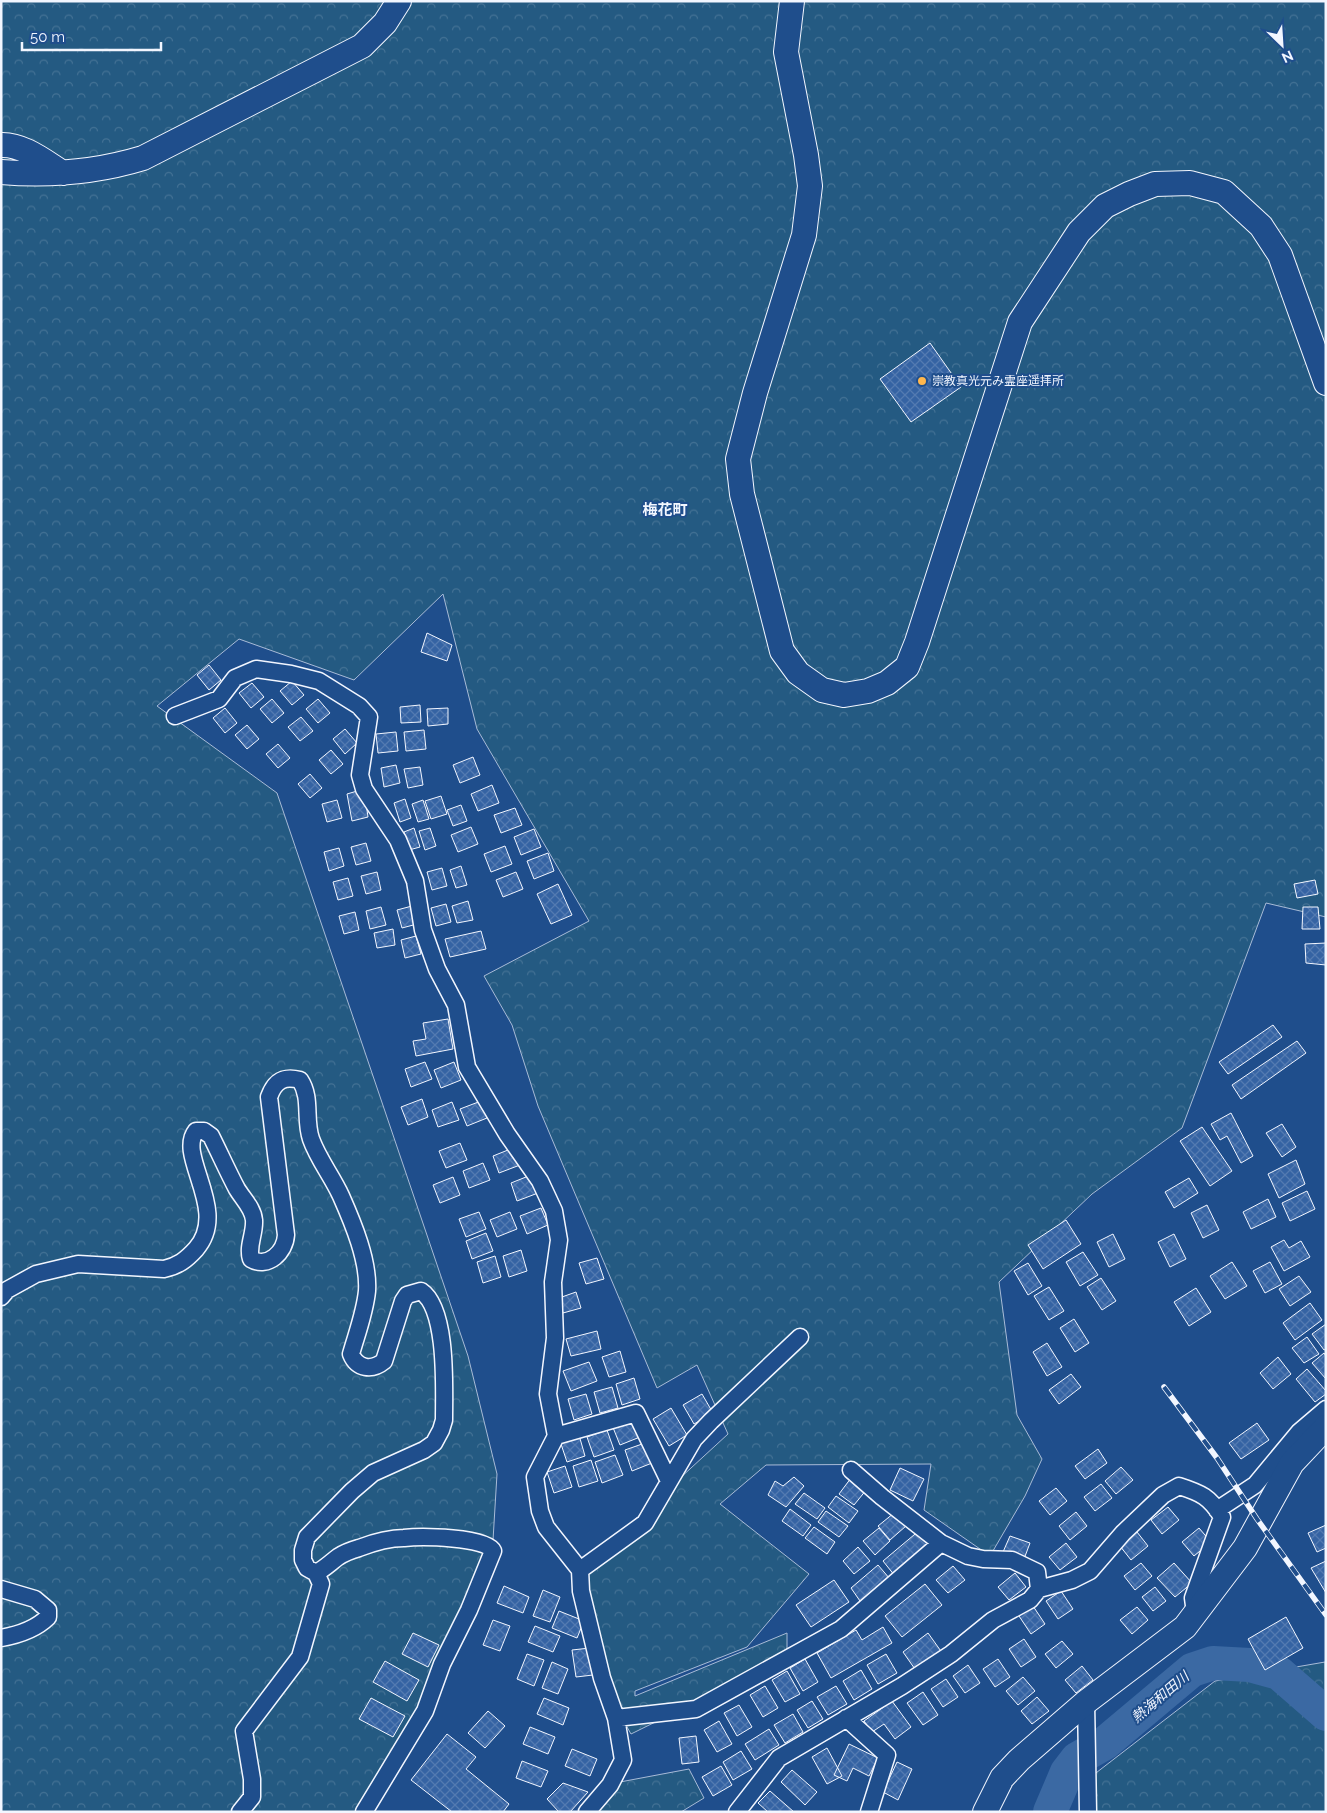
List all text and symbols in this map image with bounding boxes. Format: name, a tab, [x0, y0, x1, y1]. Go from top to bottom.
scale bar	[22, 20, 161, 52]
north arrow	[1257, 20, 1307, 70]
text: 50 m	[30, 28, 65, 46]
text: N	[1279, 47, 1296, 66]
place label: 崇教真光元み霊座遥拝所	[932, 374, 1064, 388]
marker: 崇教真光元み霊座遥拝所	[916, 375, 928, 387]
district label: 梅花町	[642, 501, 688, 519]
water label: 熱海和田川	[1128, 1667, 1193, 1726]

